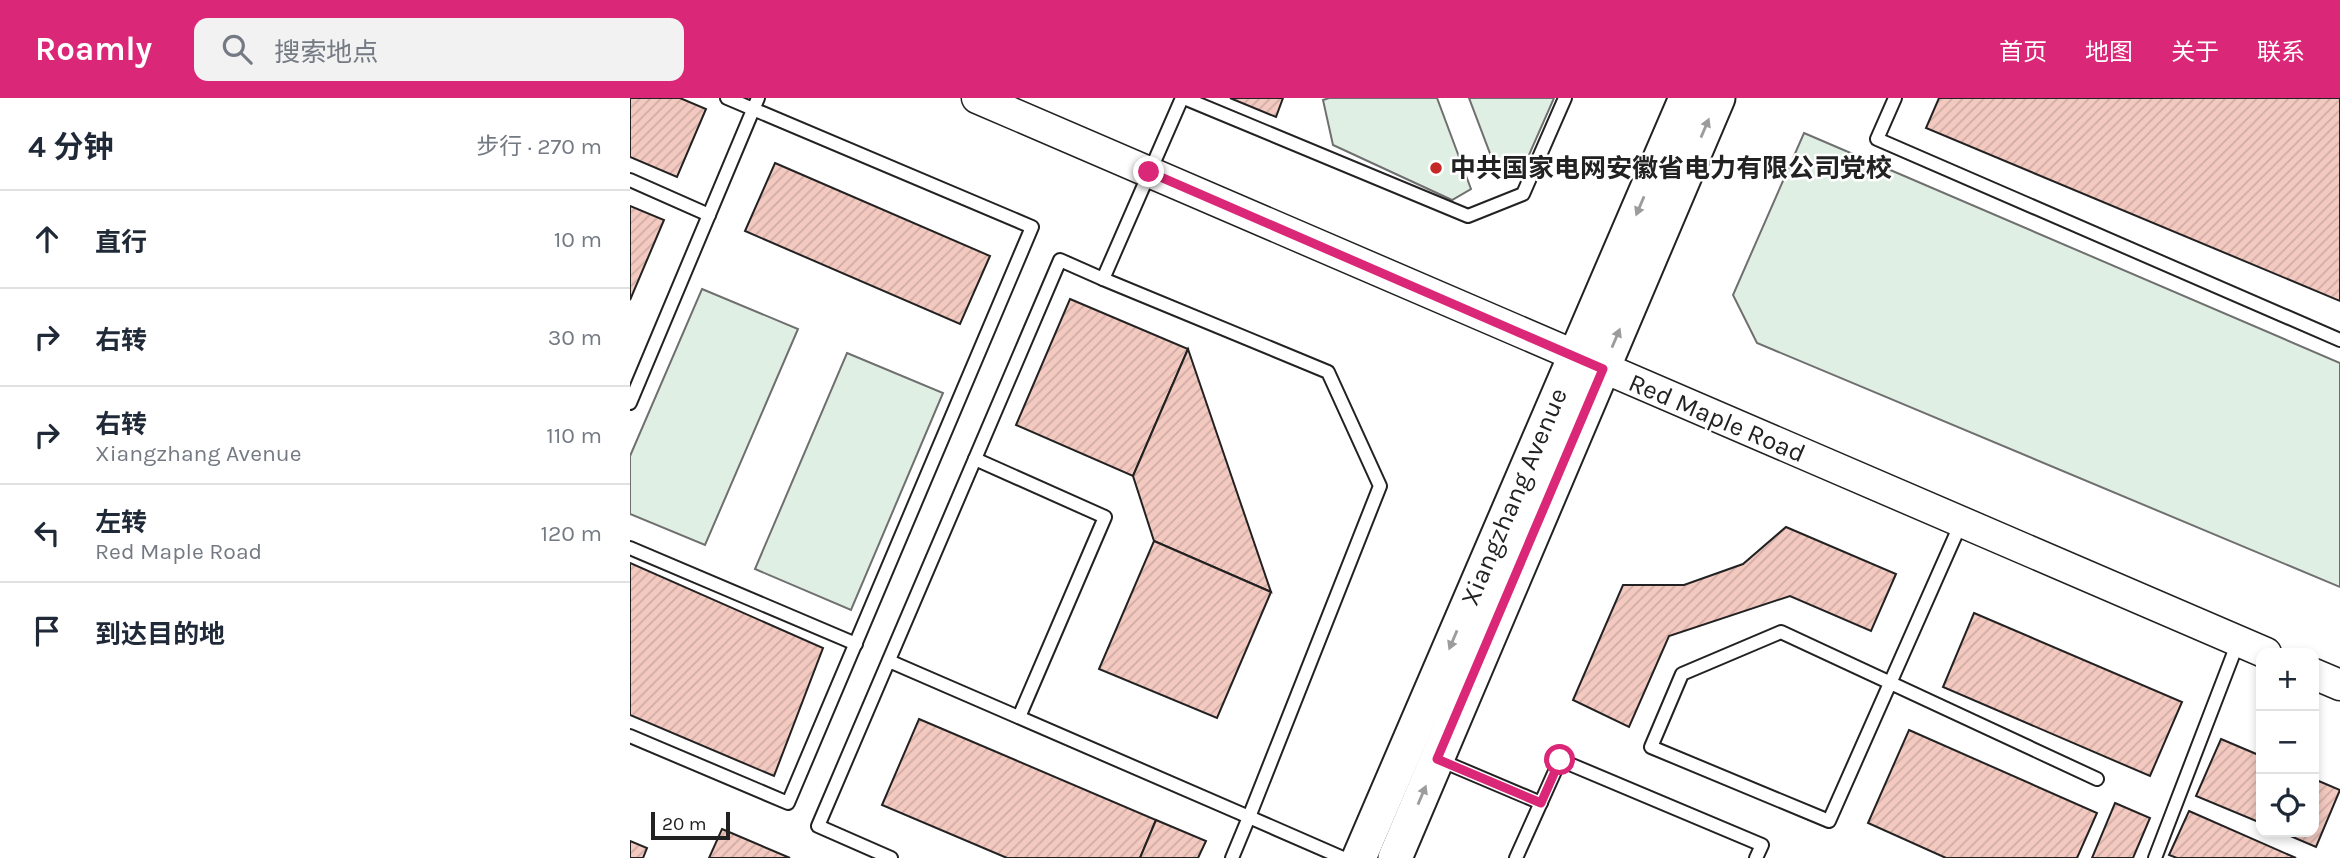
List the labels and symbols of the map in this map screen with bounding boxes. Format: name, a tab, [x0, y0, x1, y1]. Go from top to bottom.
one-way arrow	[1700, 118, 1711, 139]
place label: 中共国家电网安徽省电力有限公司党校	[1450, 153, 1892, 184]
route end	[1133, 156, 1164, 187]
marker: 中共国家电网安徽省电力有限公司党校	[1428, 160, 1444, 176]
one-way arrow	[1634, 196, 1645, 217]
one-way arrow	[1610, 328, 1622, 348]
street label: Red Maple Road	[1624, 367, 1810, 469]
street label: Xiangzhang Avenue	[1454, 383, 1574, 611]
one-way arrow	[1447, 630, 1459, 650]
route start	[1544, 744, 1575, 775]
one-way arrow	[1416, 784, 1427, 805]
scale bar	[651, 809, 730, 841]

